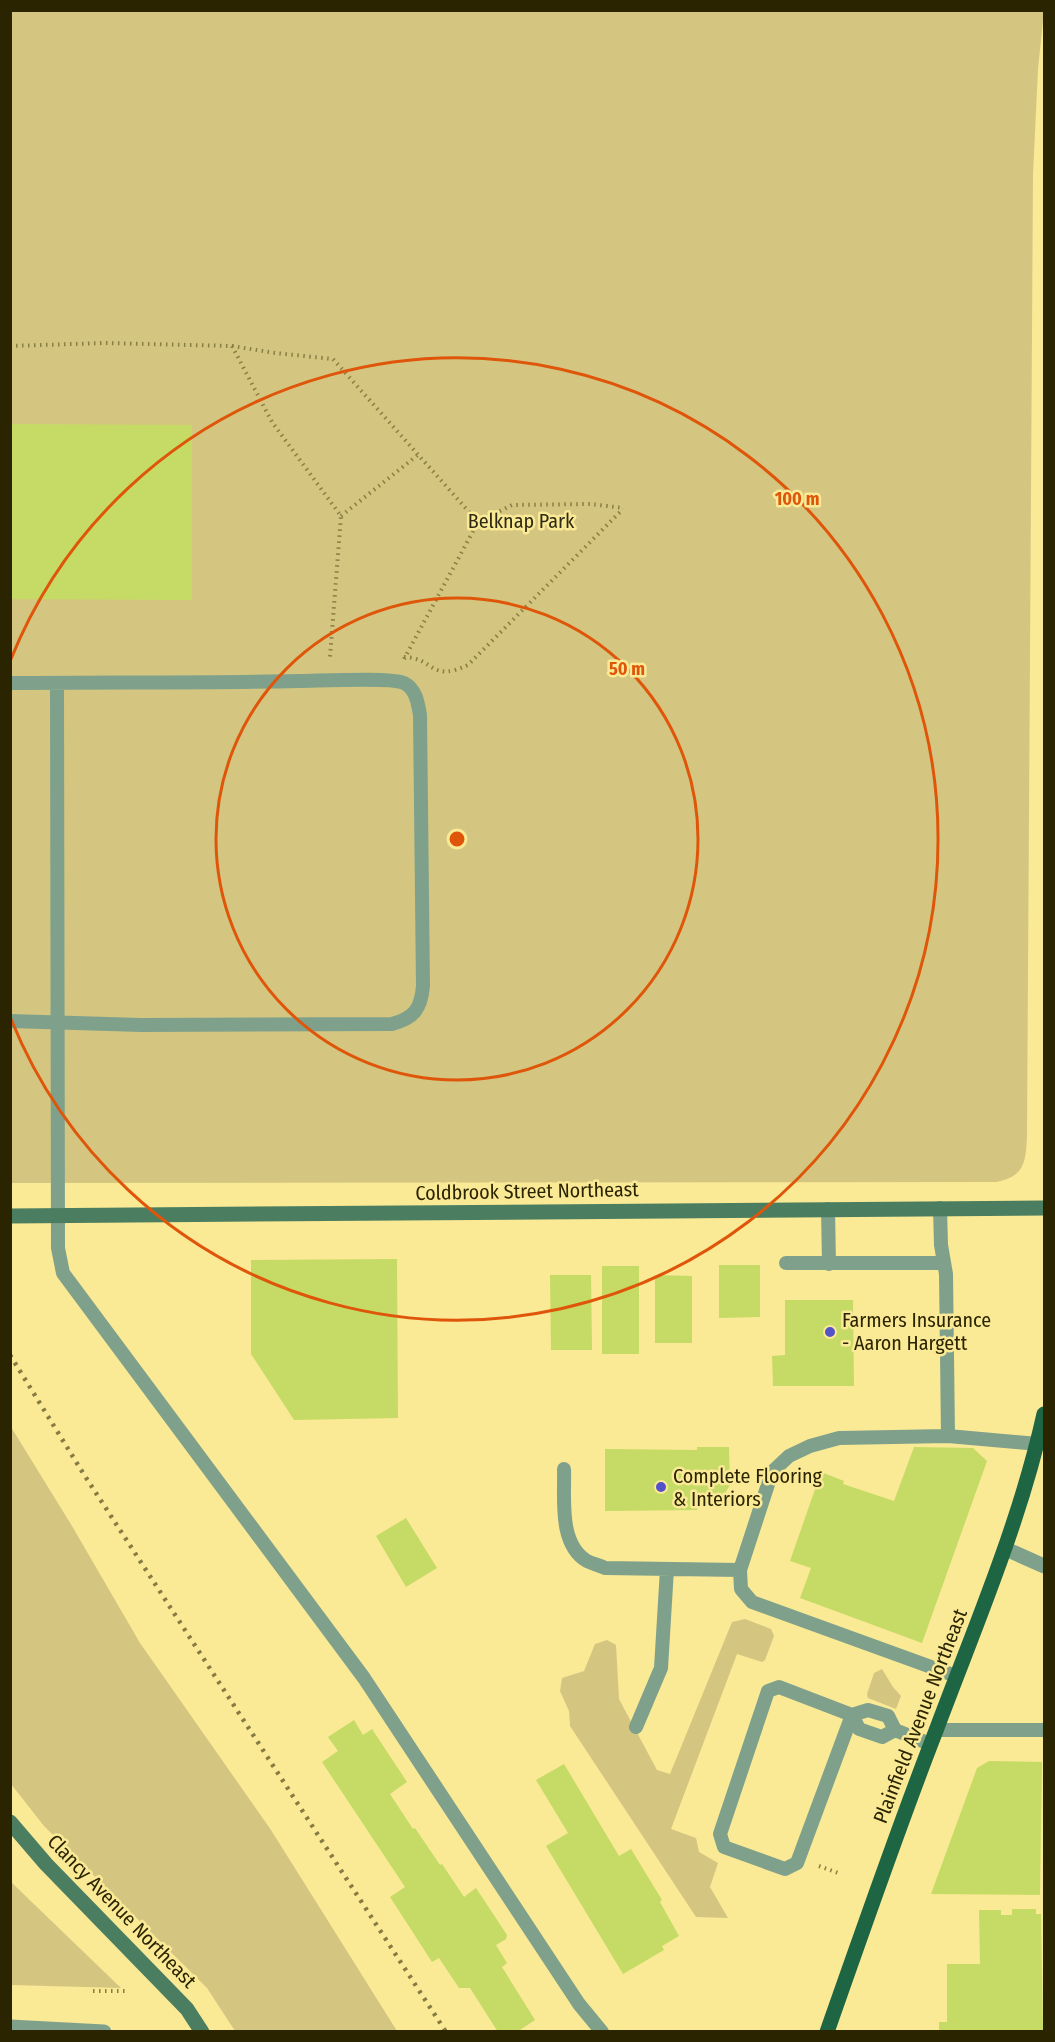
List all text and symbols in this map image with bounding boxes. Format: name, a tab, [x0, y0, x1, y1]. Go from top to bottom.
text: 100 m	[775, 488, 819, 510]
park label: Belknap Park	[468, 509, 575, 533]
text: 50 m	[609, 658, 645, 680]
centre of rings	[447, 829, 467, 849]
street label: Coldbrook Street Northeast	[415, 1177, 639, 1205]
place label: Farmers Insurance - Aaron Hargett	[842, 1308, 991, 1355]
marker: Farmers Insurance - Aaron Hargett	[823, 1325, 837, 1339]
place label: Complete Flooring & Interiors	[673, 1464, 823, 1511]
marker: Complete Flooring & Interiors	[654, 1480, 668, 1494]
street label: Plainfield Avenue Northeast	[868, 1605, 972, 1827]
street label: Clancy Avenue Northeast	[43, 1829, 202, 1993]

